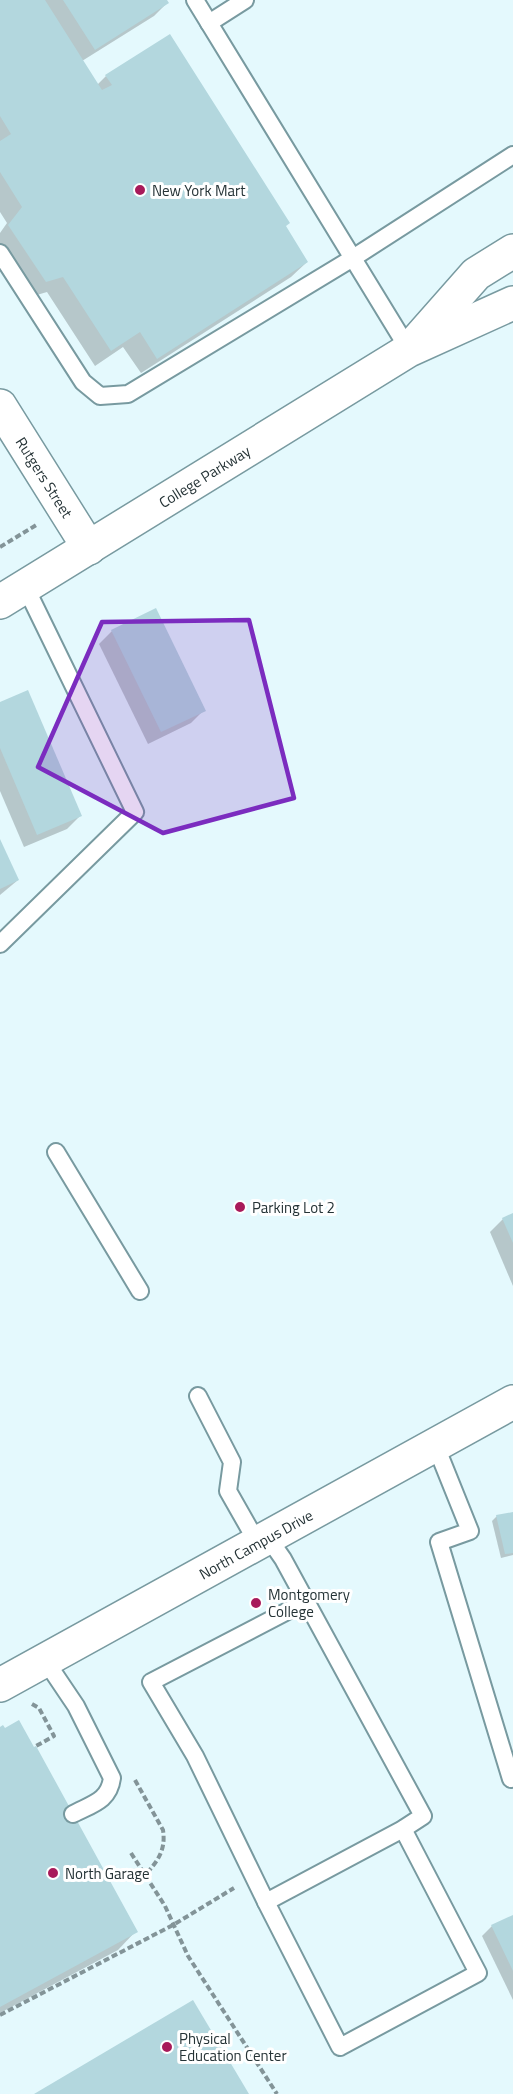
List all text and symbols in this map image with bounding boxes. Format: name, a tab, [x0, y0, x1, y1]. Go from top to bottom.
place label: New York Mart	[152, 179, 246, 202]
marker: New York Mart	[133, 183, 147, 197]
street label: Rutgers Street	[10, 432, 79, 523]
street label: College Parkway	[154, 439, 255, 513]
place label: Parking Lot 2	[252, 1196, 335, 1219]
marker: Parking Lot 2	[233, 1200, 247, 1214]
street label: North Campus Drive	[194, 1503, 317, 1585]
place label: Montgomery College	[268, 1583, 350, 1623]
marker: Montgomery College	[249, 1596, 263, 1610]
place label: North Garage	[65, 1862, 150, 1885]
marker: North Garage	[46, 1866, 60, 1880]
place label: Physical Education Center	[179, 2027, 287, 2067]
marker: Physical Education Center	[160, 2040, 174, 2054]

